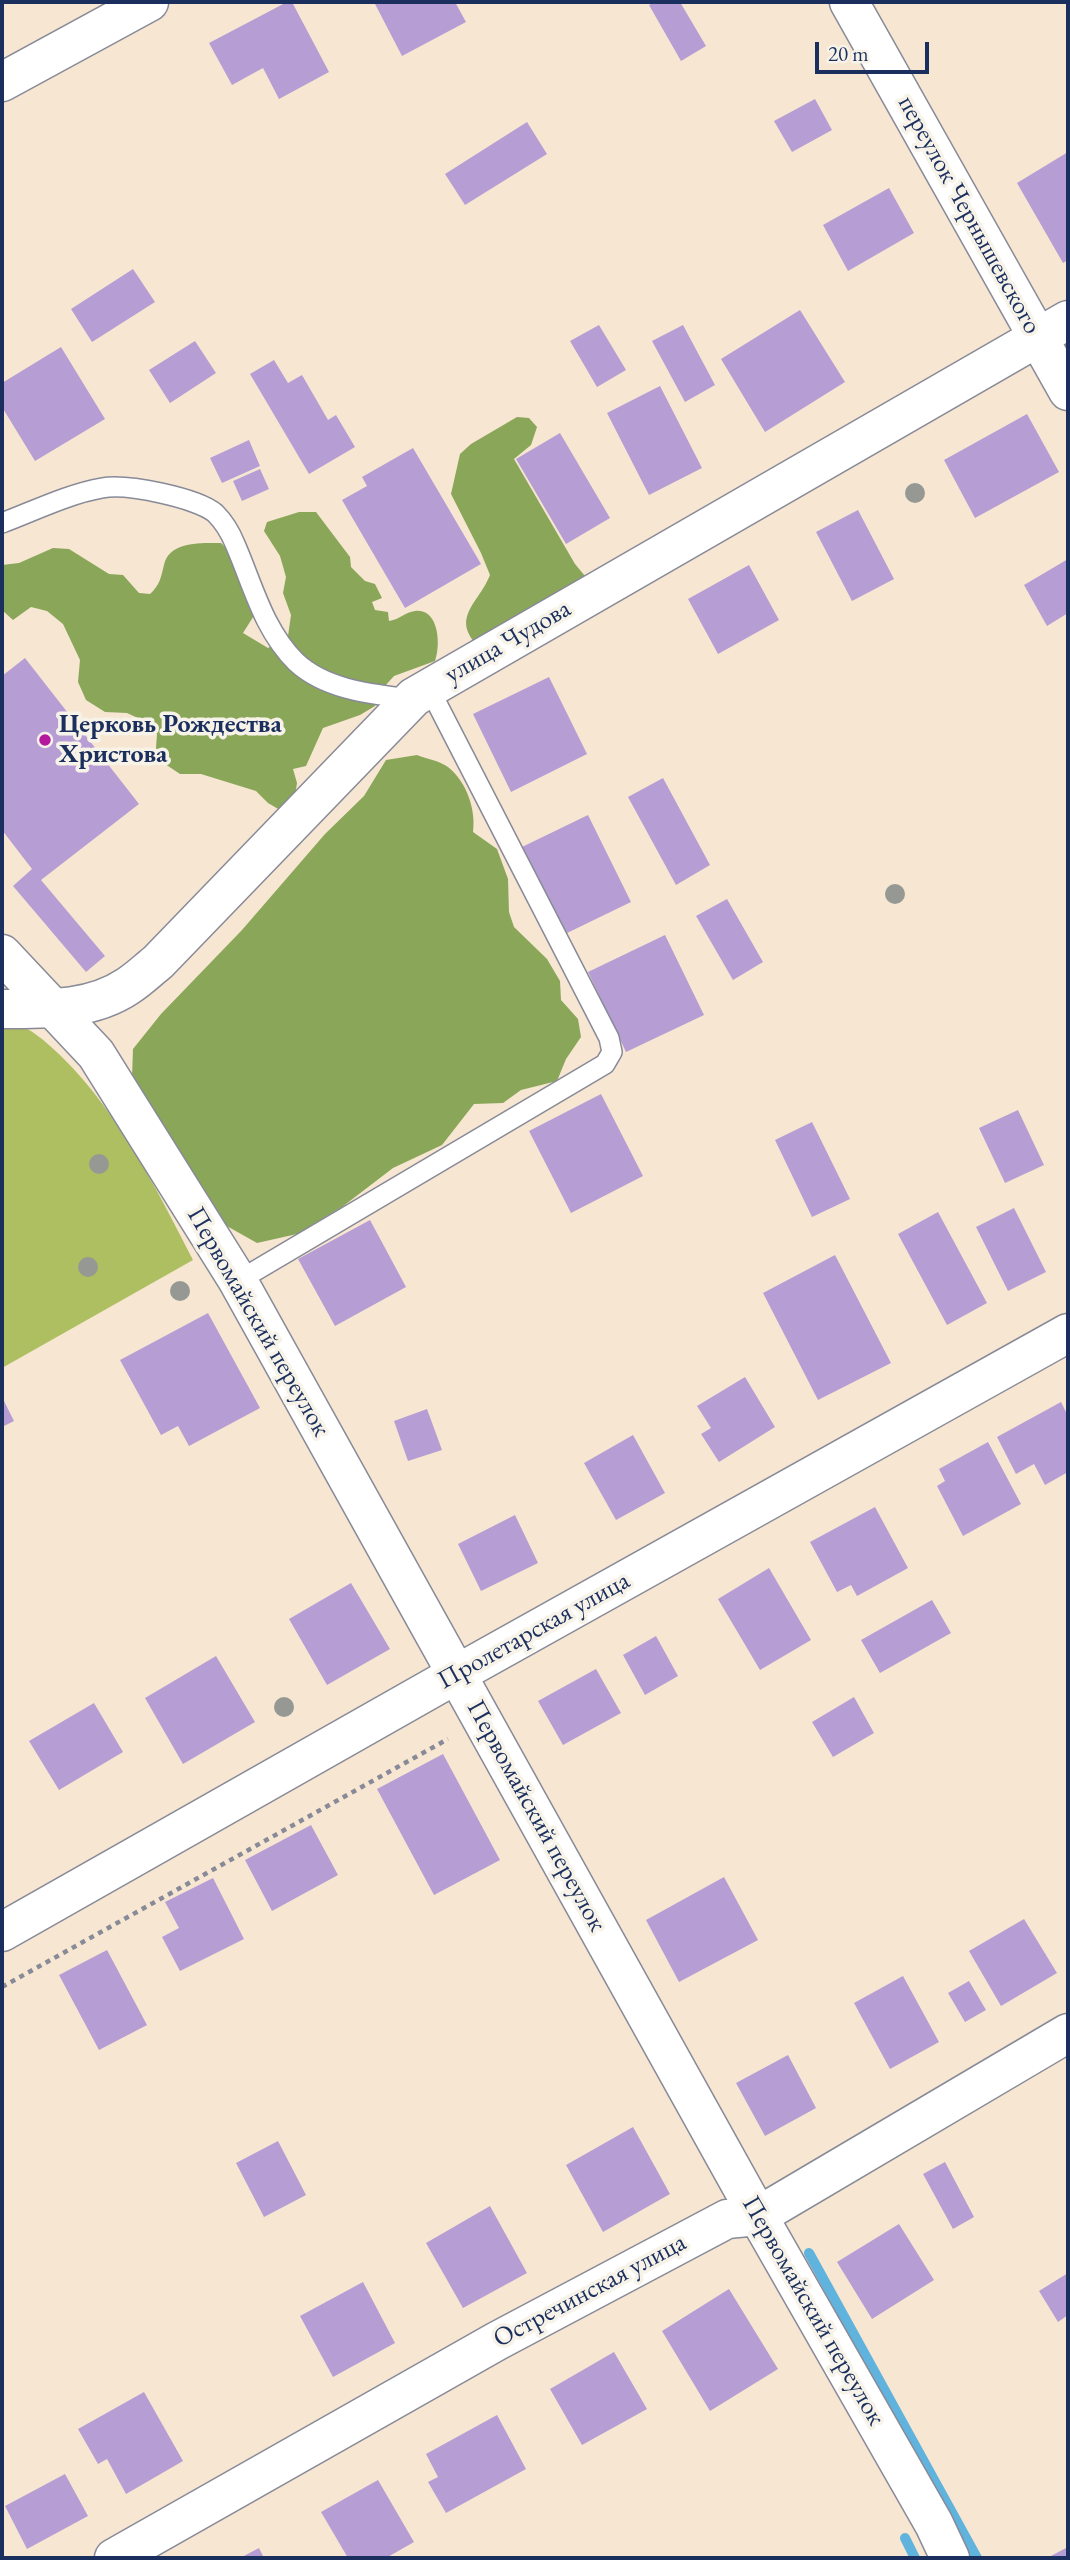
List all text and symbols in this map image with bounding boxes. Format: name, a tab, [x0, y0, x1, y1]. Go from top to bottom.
scale bar	[818, 28, 932, 72]
text: 20 m	[828, 40, 869, 67]
street label: переулок Чернышевского	[891, 90, 1047, 340]
street label: улица Чудова	[439, 593, 577, 691]
place label: Церковь Рождества Христова	[59, 709, 282, 770]
marker: Церковь Рождества Христова	[37, 732, 53, 748]
street label: Первомайский переулок	[180, 1202, 336, 1442]
street label: Пролетарская улица	[433, 1565, 635, 1697]
street label: Первомайский переулок	[459, 1695, 613, 1937]
street label: Первомайский переулок	[735, 2191, 891, 2431]
street label: Остречинская улица	[488, 2227, 692, 2355]

